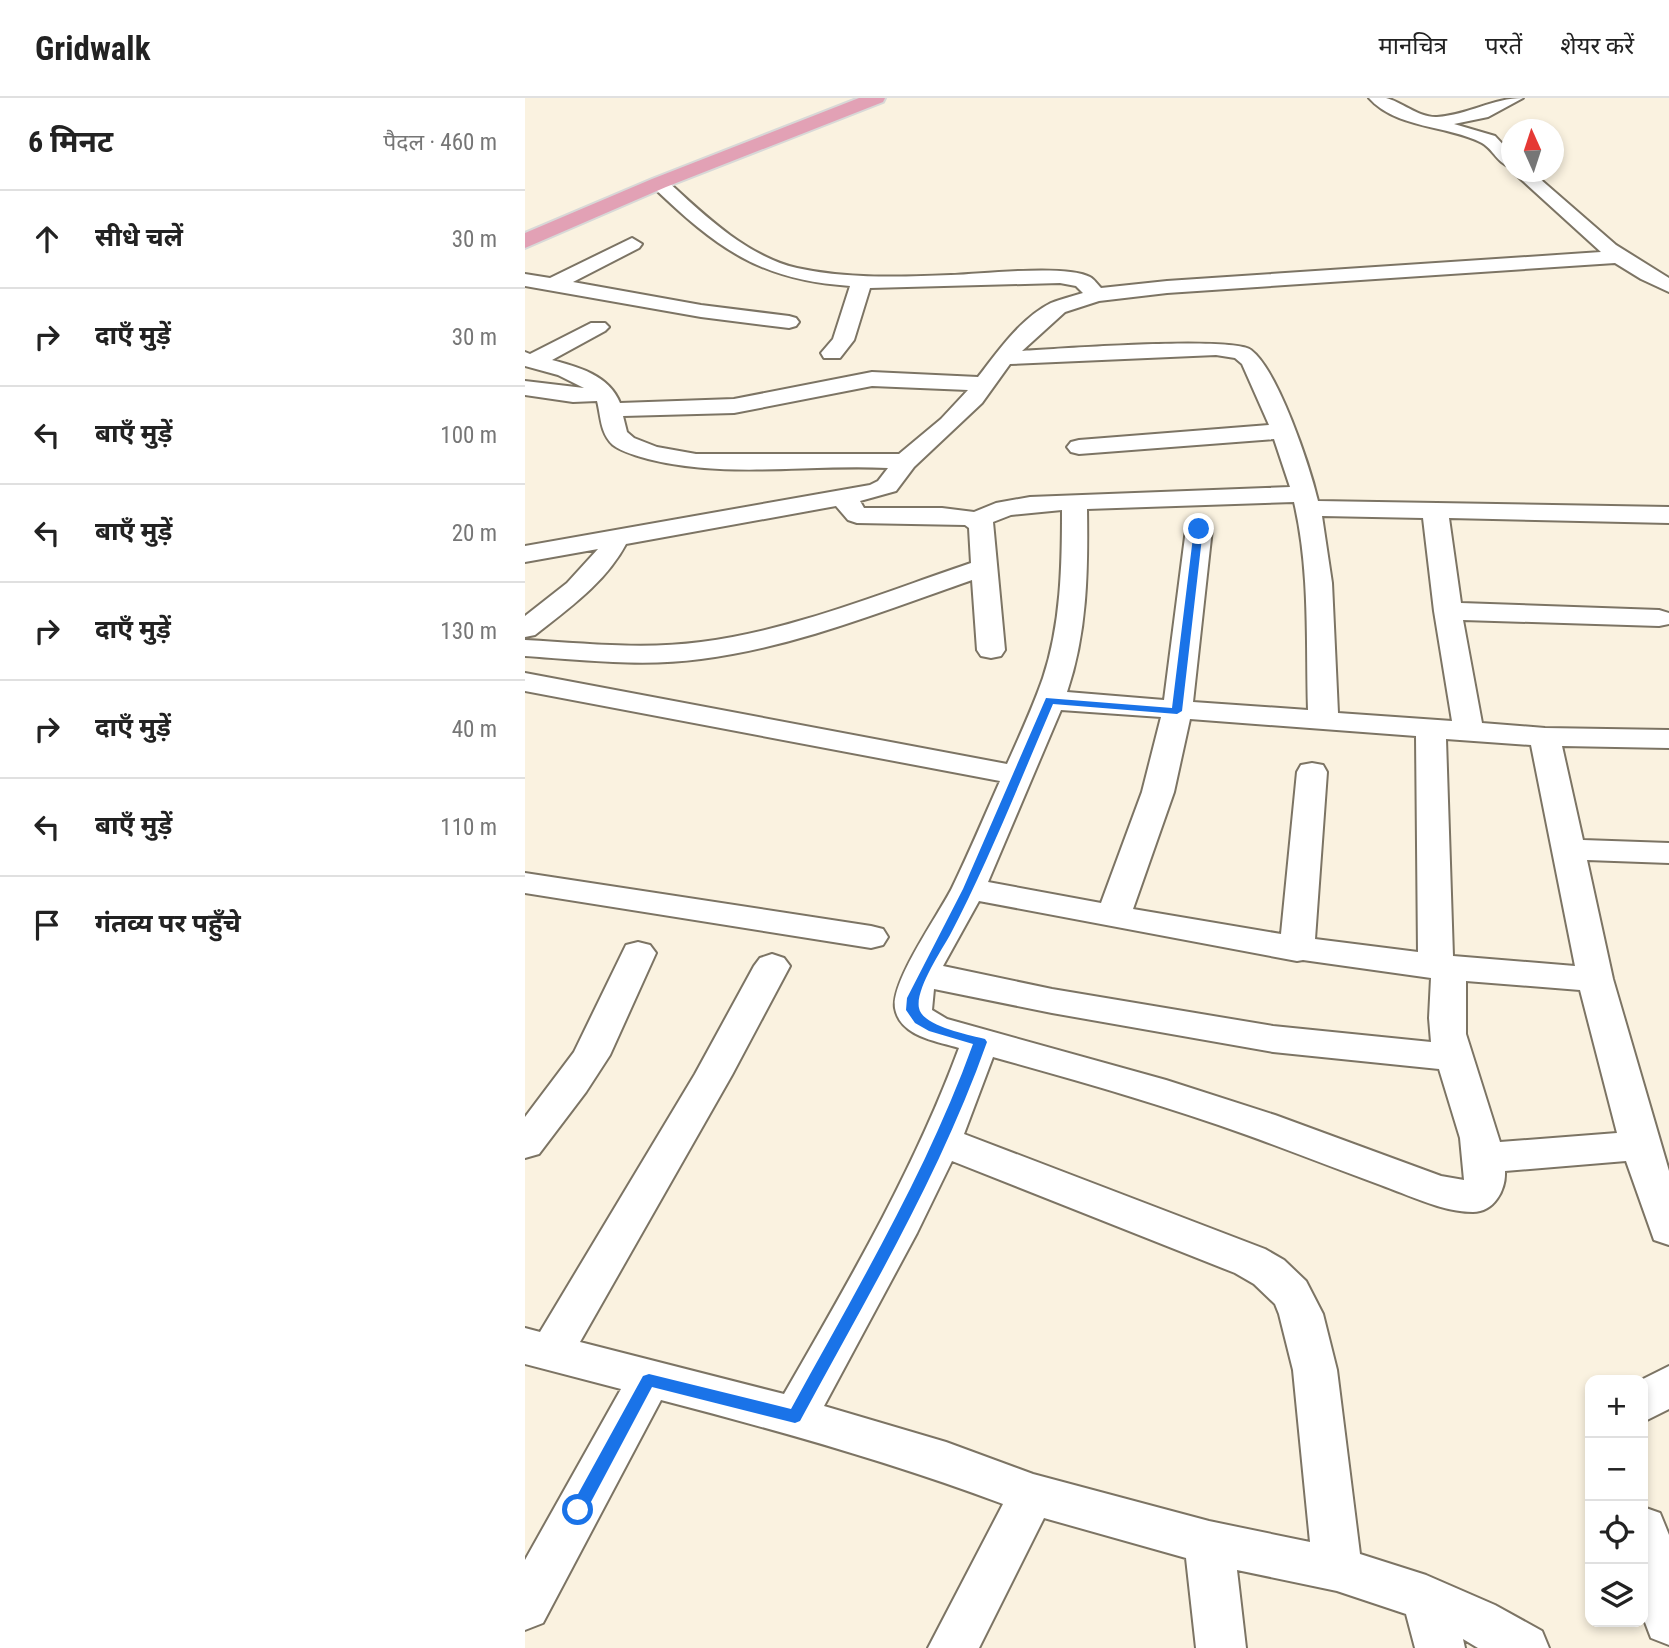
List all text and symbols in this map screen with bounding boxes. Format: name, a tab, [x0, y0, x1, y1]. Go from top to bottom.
text: Gridwalk	[35, 29, 150, 68]
text: मानचित्र	[1378, 32, 1447, 60]
text: परतें	[1485, 32, 1522, 60]
text: शेयर करें	[1560, 32, 1634, 60]
north arrow	[1501, 119, 1564, 182]
text: 6 मिनट	[28, 124, 113, 159]
text: पैदल · 460 m	[383, 129, 497, 156]
icon: ahead	[28, 220, 66, 258]
text: सीधे चलें	[95, 222, 183, 252]
text: 30 m	[452, 226, 497, 253]
icon: right	[28, 318, 66, 356]
text: दाएँ मुड़ें	[95, 320, 171, 350]
text: 30 m	[452, 324, 497, 351]
icon: left	[28, 416, 66, 454]
text: बाएँ मुड़ें	[95, 418, 172, 448]
text: 100 m	[440, 422, 497, 449]
route end	[1183, 513, 1214, 544]
icon: left	[28, 514, 66, 552]
text: बाएँ मुड़ें	[95, 516, 172, 546]
text: 20 m	[452, 520, 497, 547]
icon: right	[28, 612, 66, 650]
text: दाएँ मुड़ें	[95, 614, 171, 644]
text: 130 m	[440, 618, 497, 645]
icon: right	[28, 710, 66, 748]
text: दाएँ मुड़ें	[95, 712, 171, 742]
text: 40 m	[452, 716, 497, 743]
icon: left	[28, 808, 66, 846]
text: बाएँ मुड़ें	[95, 810, 172, 840]
text: 110 m	[440, 814, 497, 841]
icon: arrive	[28, 906, 66, 944]
text: गंतव्य पर पहुँचे	[95, 908, 241, 938]
map controls	[1585, 1375, 1648, 1627]
button: +	[1585, 1375, 1648, 1438]
button: −	[1585, 1438, 1648, 1501]
route start	[562, 1494, 593, 1525]
button: locate	[1585, 1501, 1648, 1564]
button: layers	[1585, 1564, 1648, 1627]

